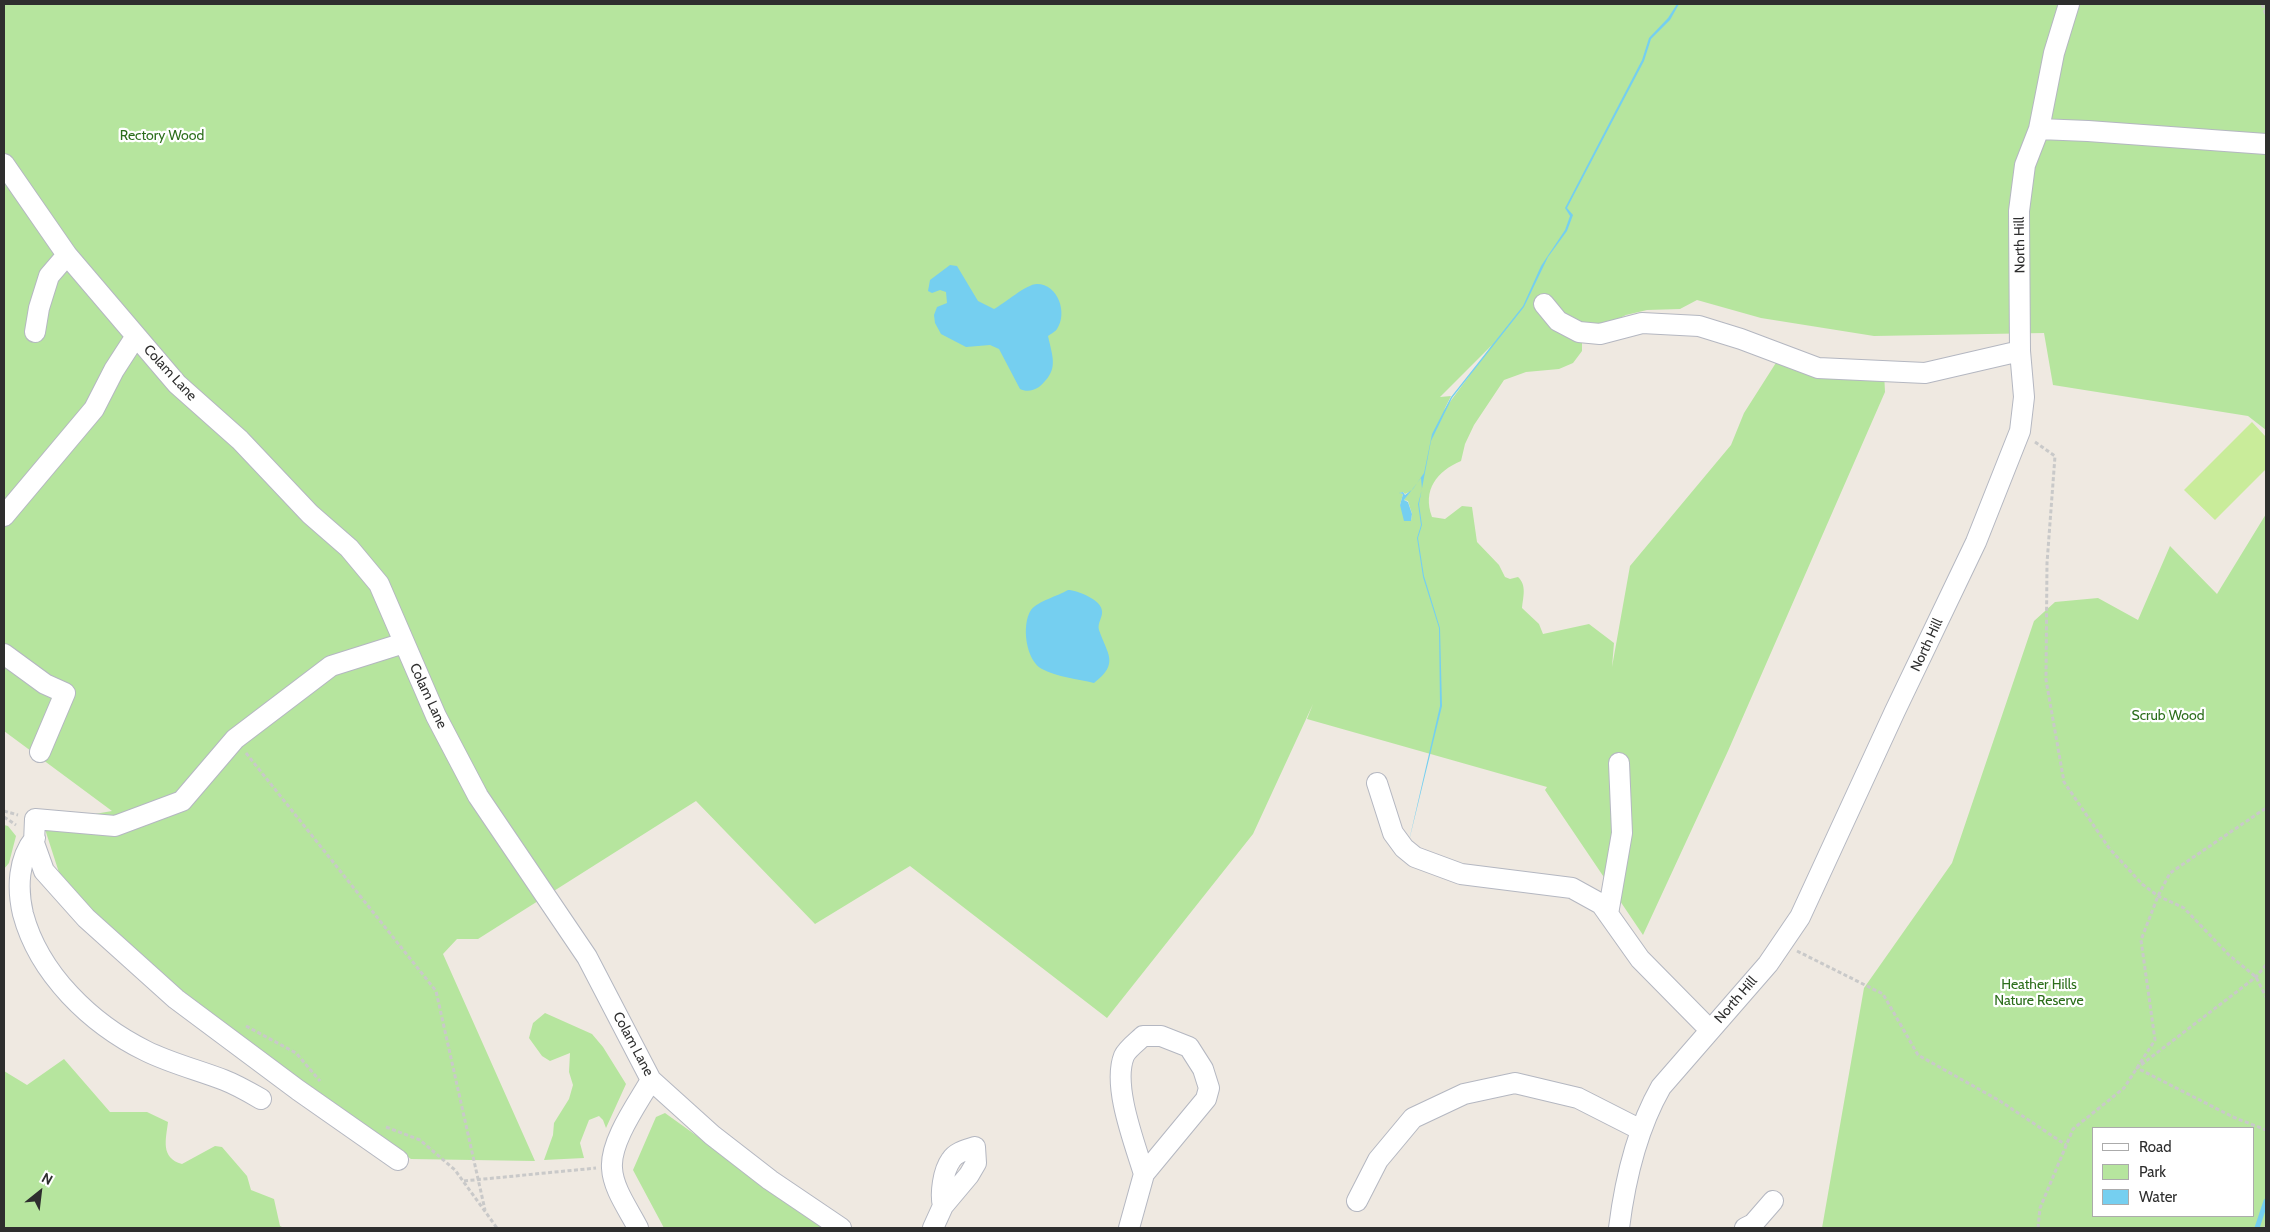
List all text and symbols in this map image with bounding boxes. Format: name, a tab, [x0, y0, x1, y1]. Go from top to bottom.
park label: Rectory Wood	[120, 128, 204, 144]
street label: North Hill	[2011, 217, 2029, 273]
street label: Colam Lane	[140, 342, 200, 404]
street label: North Hill	[1907, 616, 1947, 674]
street label: Colam Lane	[406, 661, 450, 731]
park label: Scrub Wood	[2131, 708, 2205, 724]
street label: North Hill	[1711, 973, 1761, 1027]
park label: Heather Hills Nature Reserve	[1994, 977, 2084, 1010]
street label: Colam Lane	[609, 1009, 657, 1079]
legend	[2092, 1127, 2255, 1217]
text: Road	[2139, 1138, 2172, 1156]
text: Park	[2139, 1163, 2166, 1181]
north arrow	[15, 1167, 65, 1217]
text: N	[39, 1169, 56, 1189]
text: Water	[2139, 1188, 2177, 1206]

